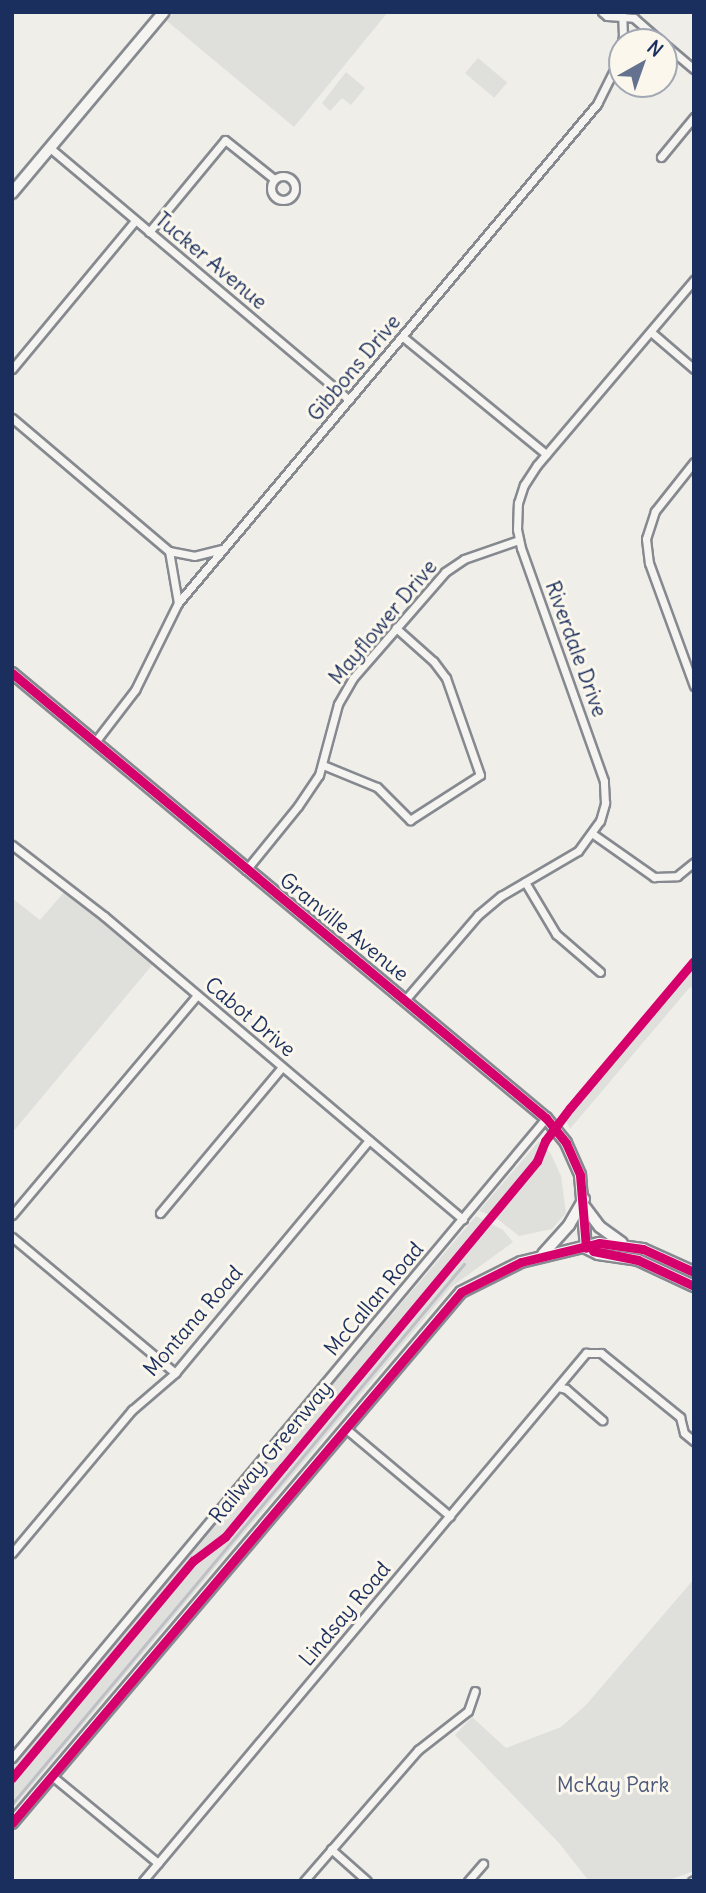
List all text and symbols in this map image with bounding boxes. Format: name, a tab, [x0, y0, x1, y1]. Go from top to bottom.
north arrow	[608, 28, 678, 98]
text: N	[642, 35, 668, 62]
street label: Tucker Avenue	[150, 207, 272, 315]
street label: Gibbons Drive	[302, 310, 406, 426]
street label: Mayflower Drive	[323, 554, 443, 690]
street label: Riverdale Drive	[540, 578, 612, 720]
street label: Granville Avenue	[274, 867, 414, 987]
street label: Cabot Drive	[200, 972, 300, 1062]
street label: McCallan Road	[319, 1237, 429, 1361]
street label: Montana Road	[138, 1261, 248, 1381]
street label: Railway Greenway	[204, 1376, 338, 1528]
street label: Lindsay Road	[294, 1557, 396, 1671]
park label: McKay Park	[557, 1772, 669, 1798]

